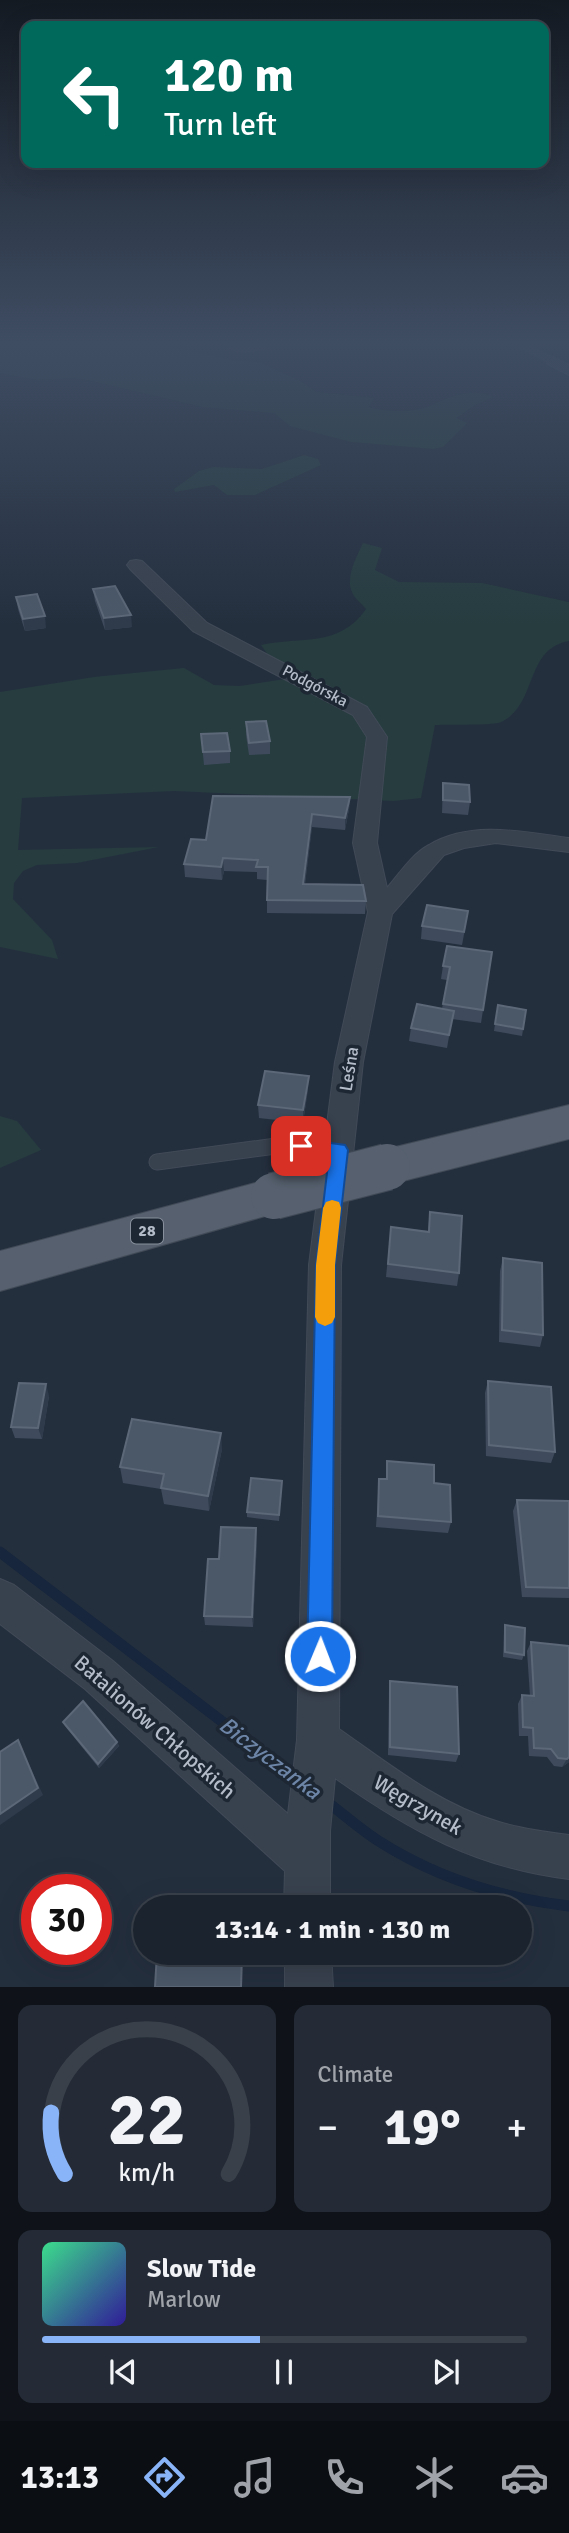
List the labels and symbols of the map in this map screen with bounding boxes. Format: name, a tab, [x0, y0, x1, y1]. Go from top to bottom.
street label: Podgórska	[279, 660, 351, 712]
street label: Leśna	[335, 1045, 363, 1093]
pin	[271, 1116, 331, 1176]
road number: 28	[131, 1218, 163, 1244]
position arrow	[283, 1619, 357, 1693]
street label: Batalionów Chłopskich	[69, 1650, 241, 1804]
water label: Biczyczanka	[213, 1710, 328, 1807]
street label: Węgrzynek	[369, 1769, 467, 1841]
speed limit sign: 30	[21, 1874, 112, 1965]

